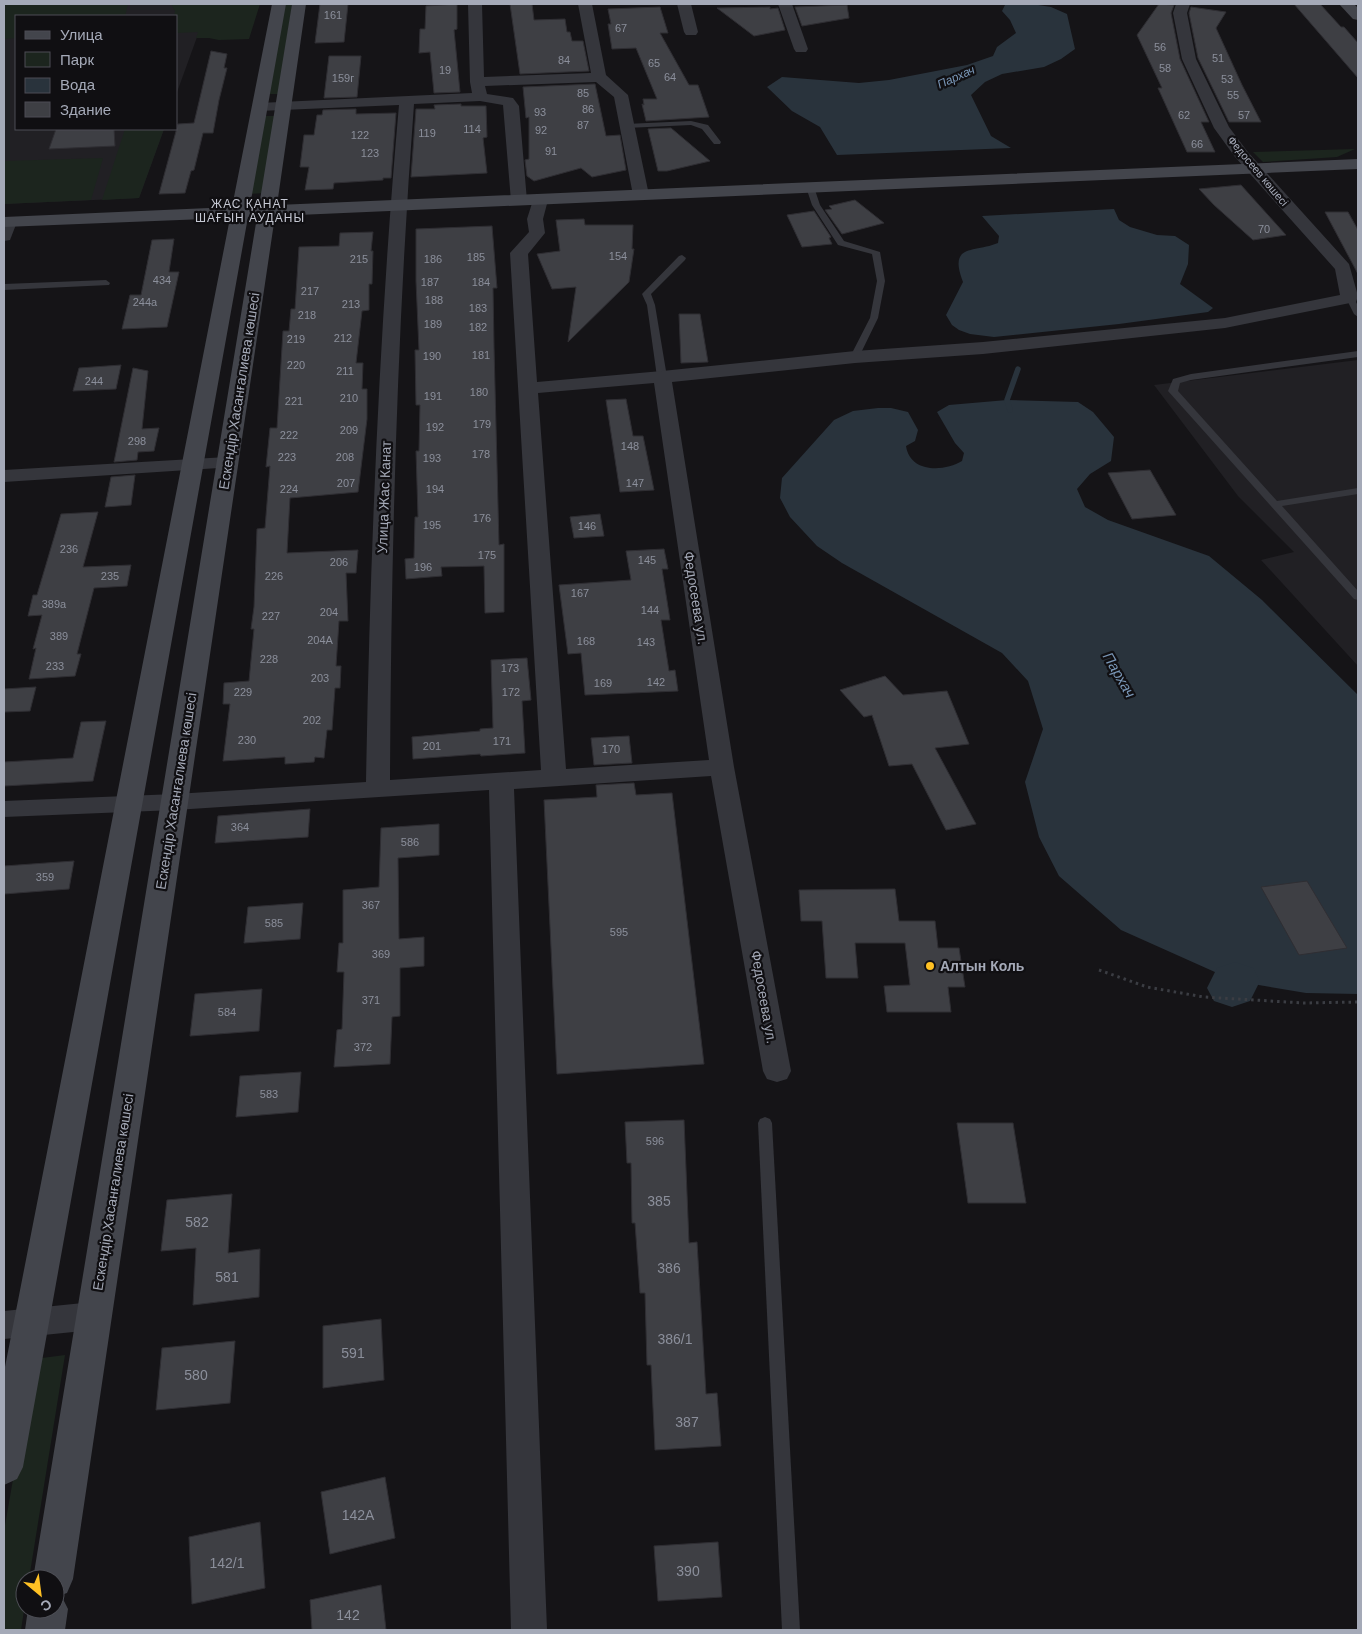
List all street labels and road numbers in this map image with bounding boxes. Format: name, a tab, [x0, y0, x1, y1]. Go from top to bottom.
street label: Федосеев көшесі	[1225, 134, 1291, 208]
street label: Ескендір Хасанғалиева көшесі	[216, 291, 262, 491]
street label: Улица Жас Канат	[374, 440, 394, 554]
street label: Федосеева ул.	[681, 550, 711, 646]
street label: Ескендір Хасанғалиева көшесі	[153, 691, 199, 891]
street label: Федосеева ул.	[748, 949, 780, 1045]
street label: Ескендір Хасанғалиева көшесі	[90, 1092, 136, 1292]

